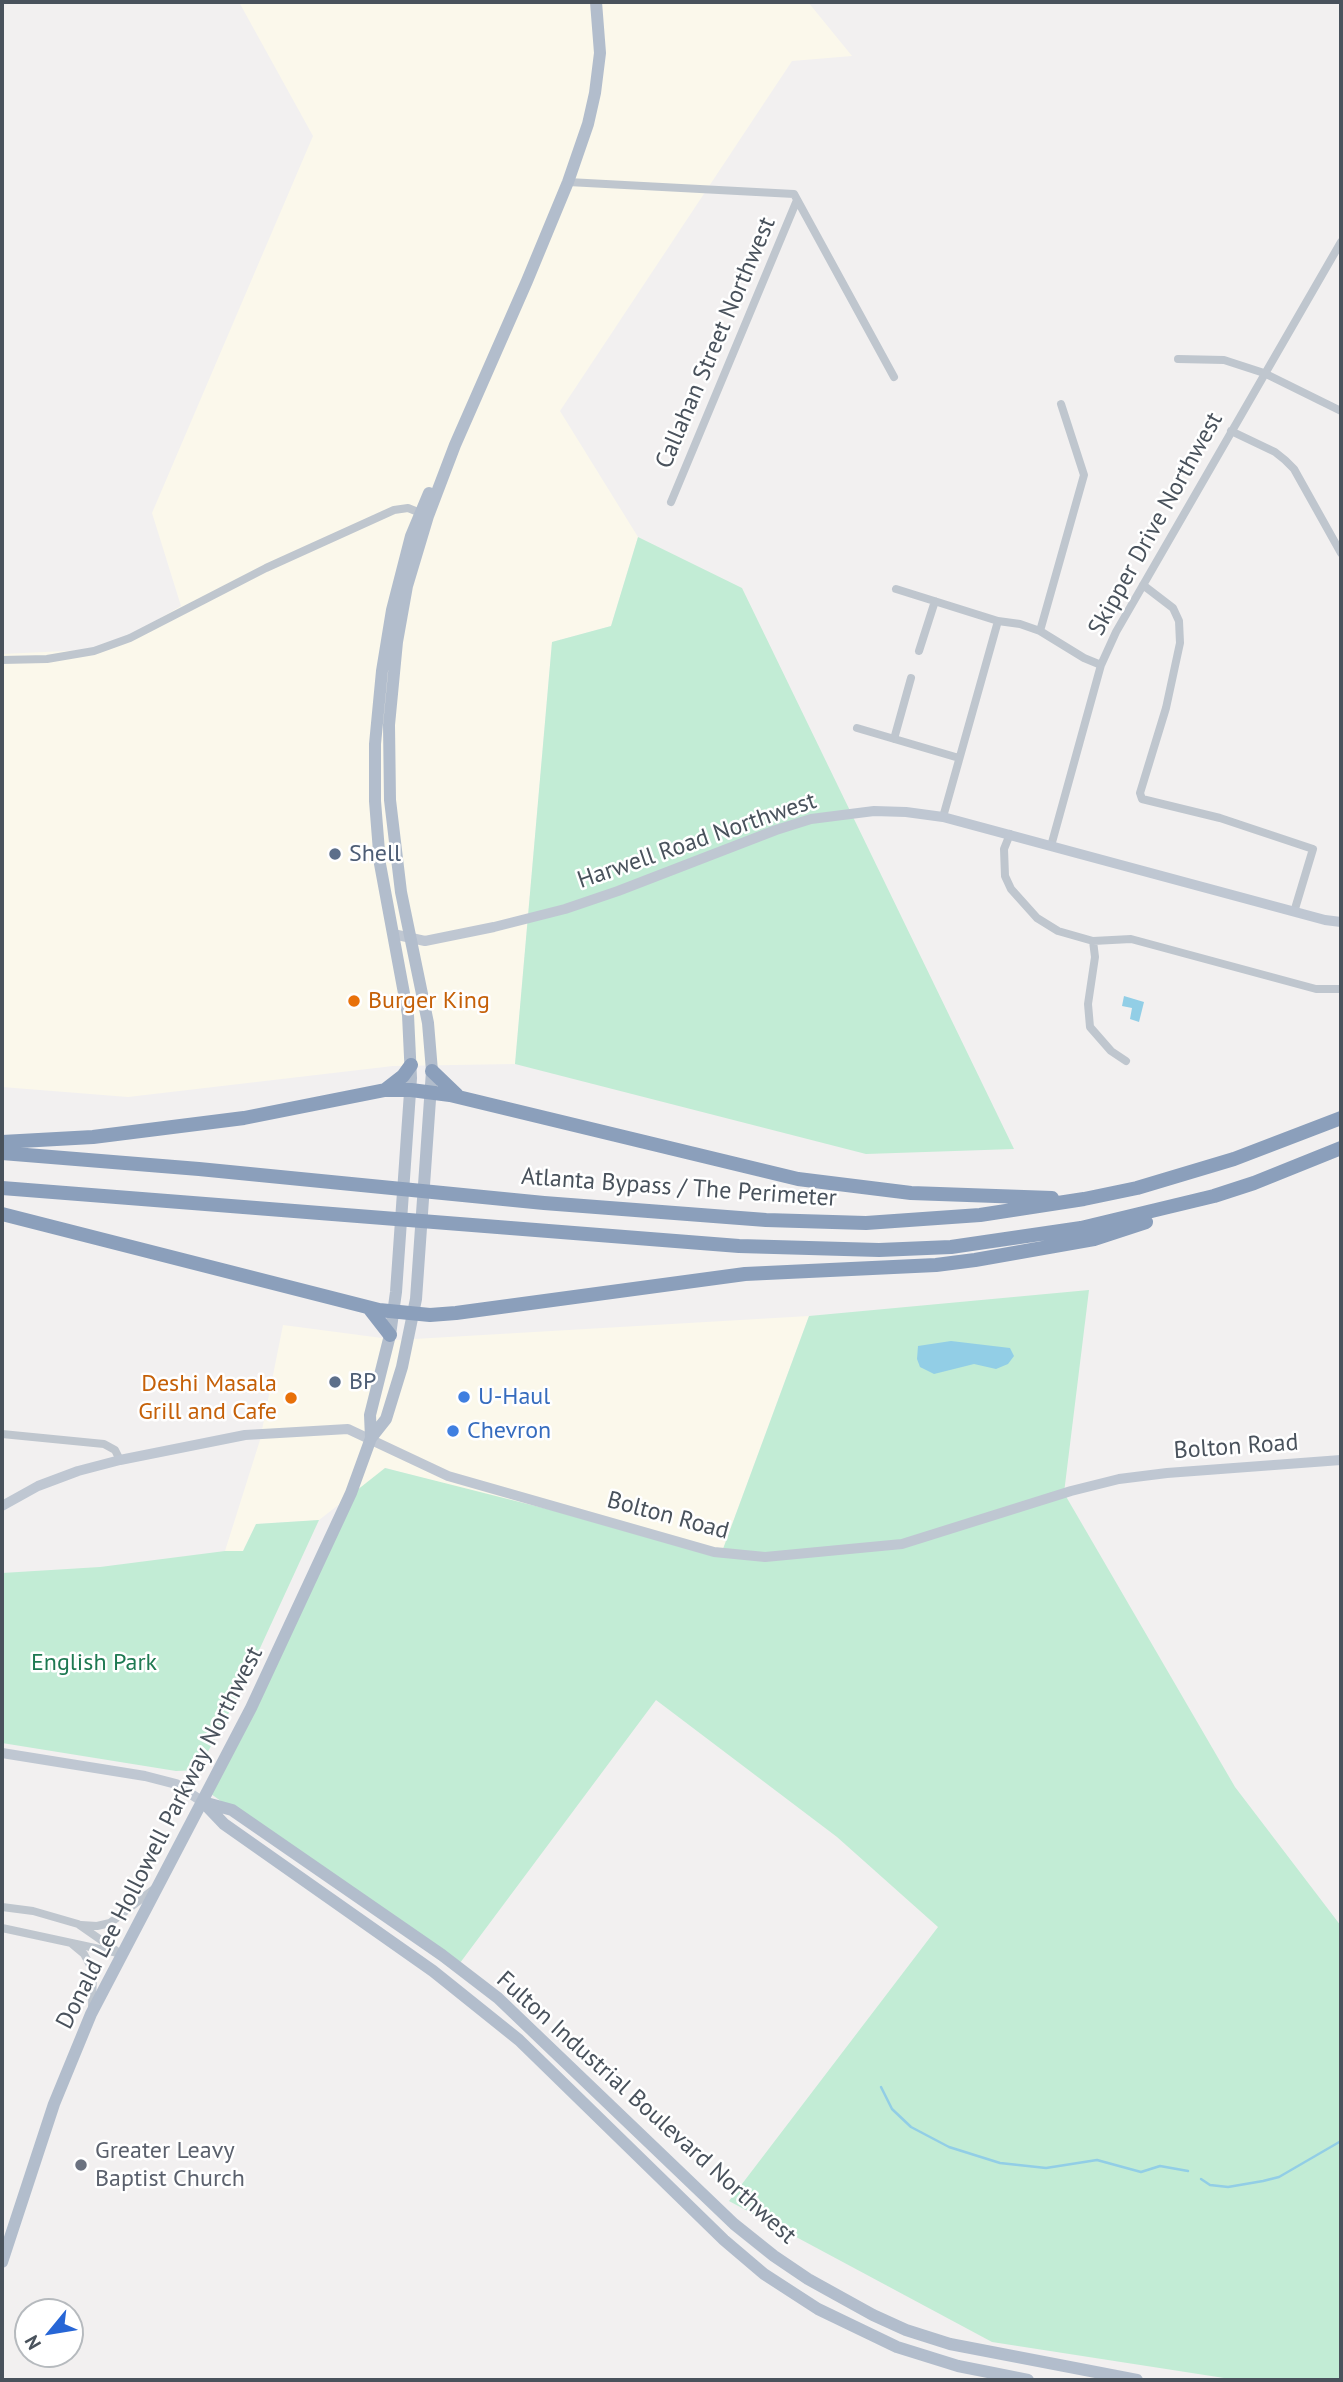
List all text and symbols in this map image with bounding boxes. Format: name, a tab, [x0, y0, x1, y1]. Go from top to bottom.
street label: Callahan Street Northwest	[650, 213, 782, 473]
street label: Skipper Drive Northwest	[1083, 407, 1229, 641]
street label: Harwell Road Northwest	[574, 787, 820, 895]
place label: Shell	[349, 840, 401, 868]
marker: Shell	[327, 846, 343, 862]
place label: Burger King	[368, 987, 490, 1015]
marker: Burger King	[346, 993, 362, 1009]
street label: Atlanta Bypass / The Perimeter	[520, 1163, 838, 1213]
place label: BP	[349, 1368, 376, 1396]
place label: Deshi Masala Grill and Cafe	[138, 1370, 277, 1426]
marker: BP	[327, 1374, 343, 1390]
place label: U-Haul	[478, 1383, 550, 1411]
marker: U-Haul	[456, 1389, 472, 1405]
marker: Deshi Masala Grill and Cafe	[283, 1390, 299, 1406]
place label: Chevron	[467, 1417, 551, 1445]
marker: Chevron	[445, 1423, 461, 1439]
street label: Bolton Road	[1173, 1428, 1299, 1466]
street label: Bolton Road	[604, 1486, 732, 1546]
street label: Donald Lee Hollowell Parkway Northwest	[51, 1642, 269, 2034]
park label: English Park	[31, 1649, 157, 1677]
street label: Fulton Industrial Boulevard Northwest	[490, 1966, 802, 2250]
place label: Greater Leavy Baptist Church	[95, 2137, 245, 2193]
marker: Greater Leavy Baptist Church	[73, 2157, 89, 2173]
north arrow	[14, 2298, 84, 2368]
text: N	[19, 2331, 46, 2354]

